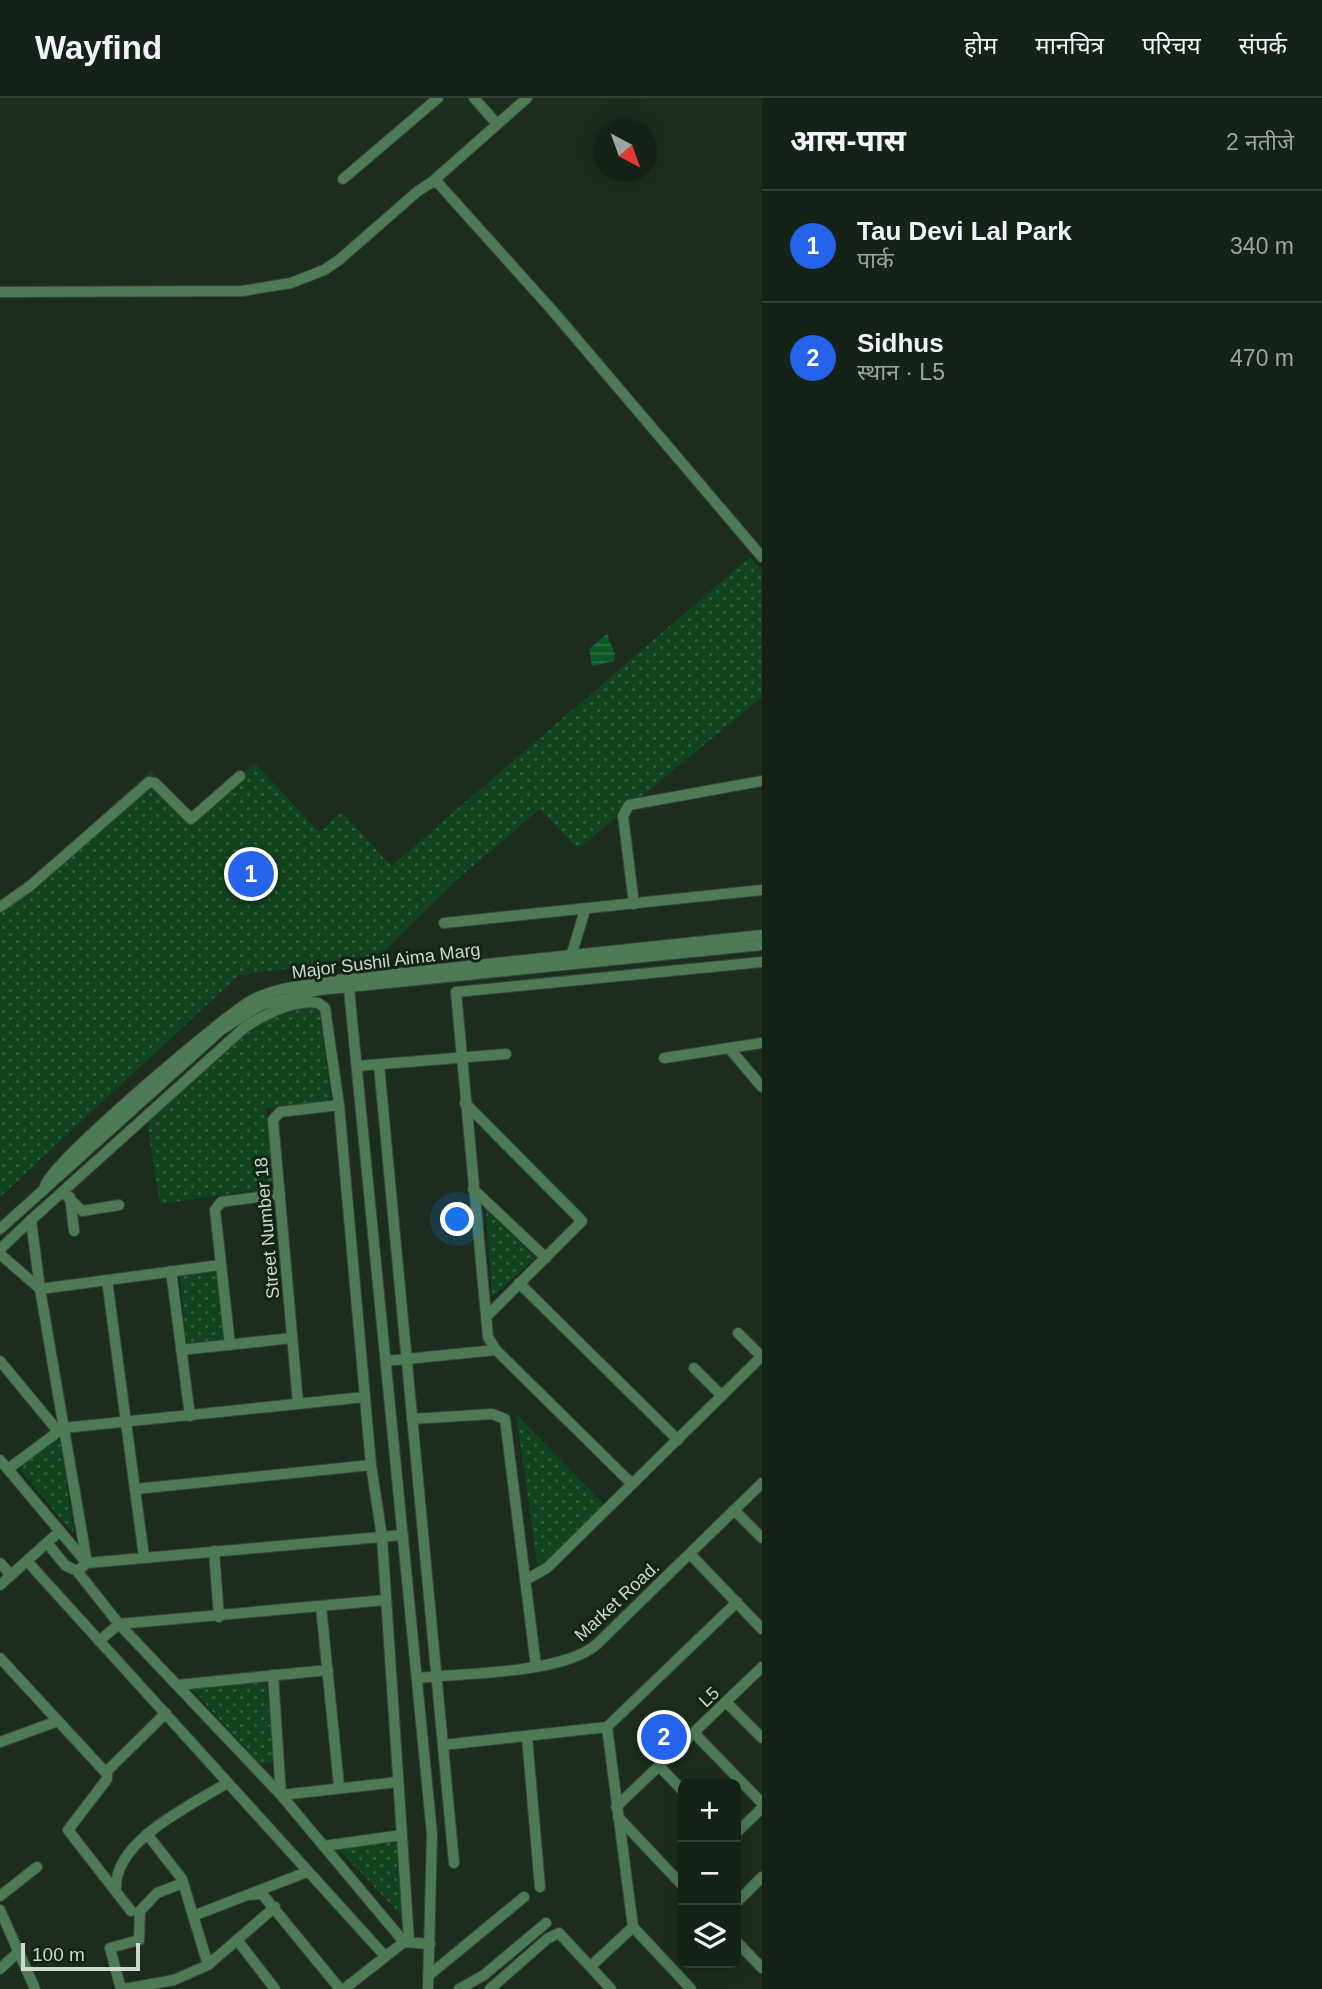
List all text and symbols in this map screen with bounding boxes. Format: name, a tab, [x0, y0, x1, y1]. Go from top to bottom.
text: Wayfind	[35, 29, 162, 66]
text: होम	[964, 32, 997, 59]
text: मानचित्र	[1035, 32, 1104, 59]
text: परिचय	[1142, 32, 1201, 59]
text: संपर्क	[1239, 32, 1287, 59]
north arrow	[594, 119, 657, 182]
text: आस-पास	[790, 124, 906, 157]
text: 2 नतीजे	[1226, 129, 1294, 155]
text: Tau Devi Lal Park	[857, 216, 1072, 246]
text: 1	[807, 233, 819, 259]
text: 340 m	[1230, 233, 1294, 259]
text: पार्क	[857, 247, 894, 273]
text: Sidhus	[857, 328, 944, 358]
text: 2	[807, 345, 819, 371]
text: 470 m	[1230, 345, 1294, 371]
text: स्थान · L5	[857, 359, 945, 385]
pin: 1	[228, 848, 274, 900]
street label: Major Sushil Aima Marg	[290, 939, 482, 983]
street label: Street Number 18	[251, 1156, 283, 1300]
your location	[440, 1202, 474, 1236]
street label: Market Road.	[571, 1557, 663, 1645]
street label: L5	[695, 1683, 723, 1711]
pin: 2	[641, 1711, 687, 1763]
map controls	[678, 1779, 741, 1968]
button: +	[678, 1779, 741, 1842]
button: −	[678, 1842, 741, 1905]
button: layers	[678, 1905, 741, 1968]
scale bar	[21, 1940, 140, 1972]
text: 100 m	[32, 1944, 85, 1965]

